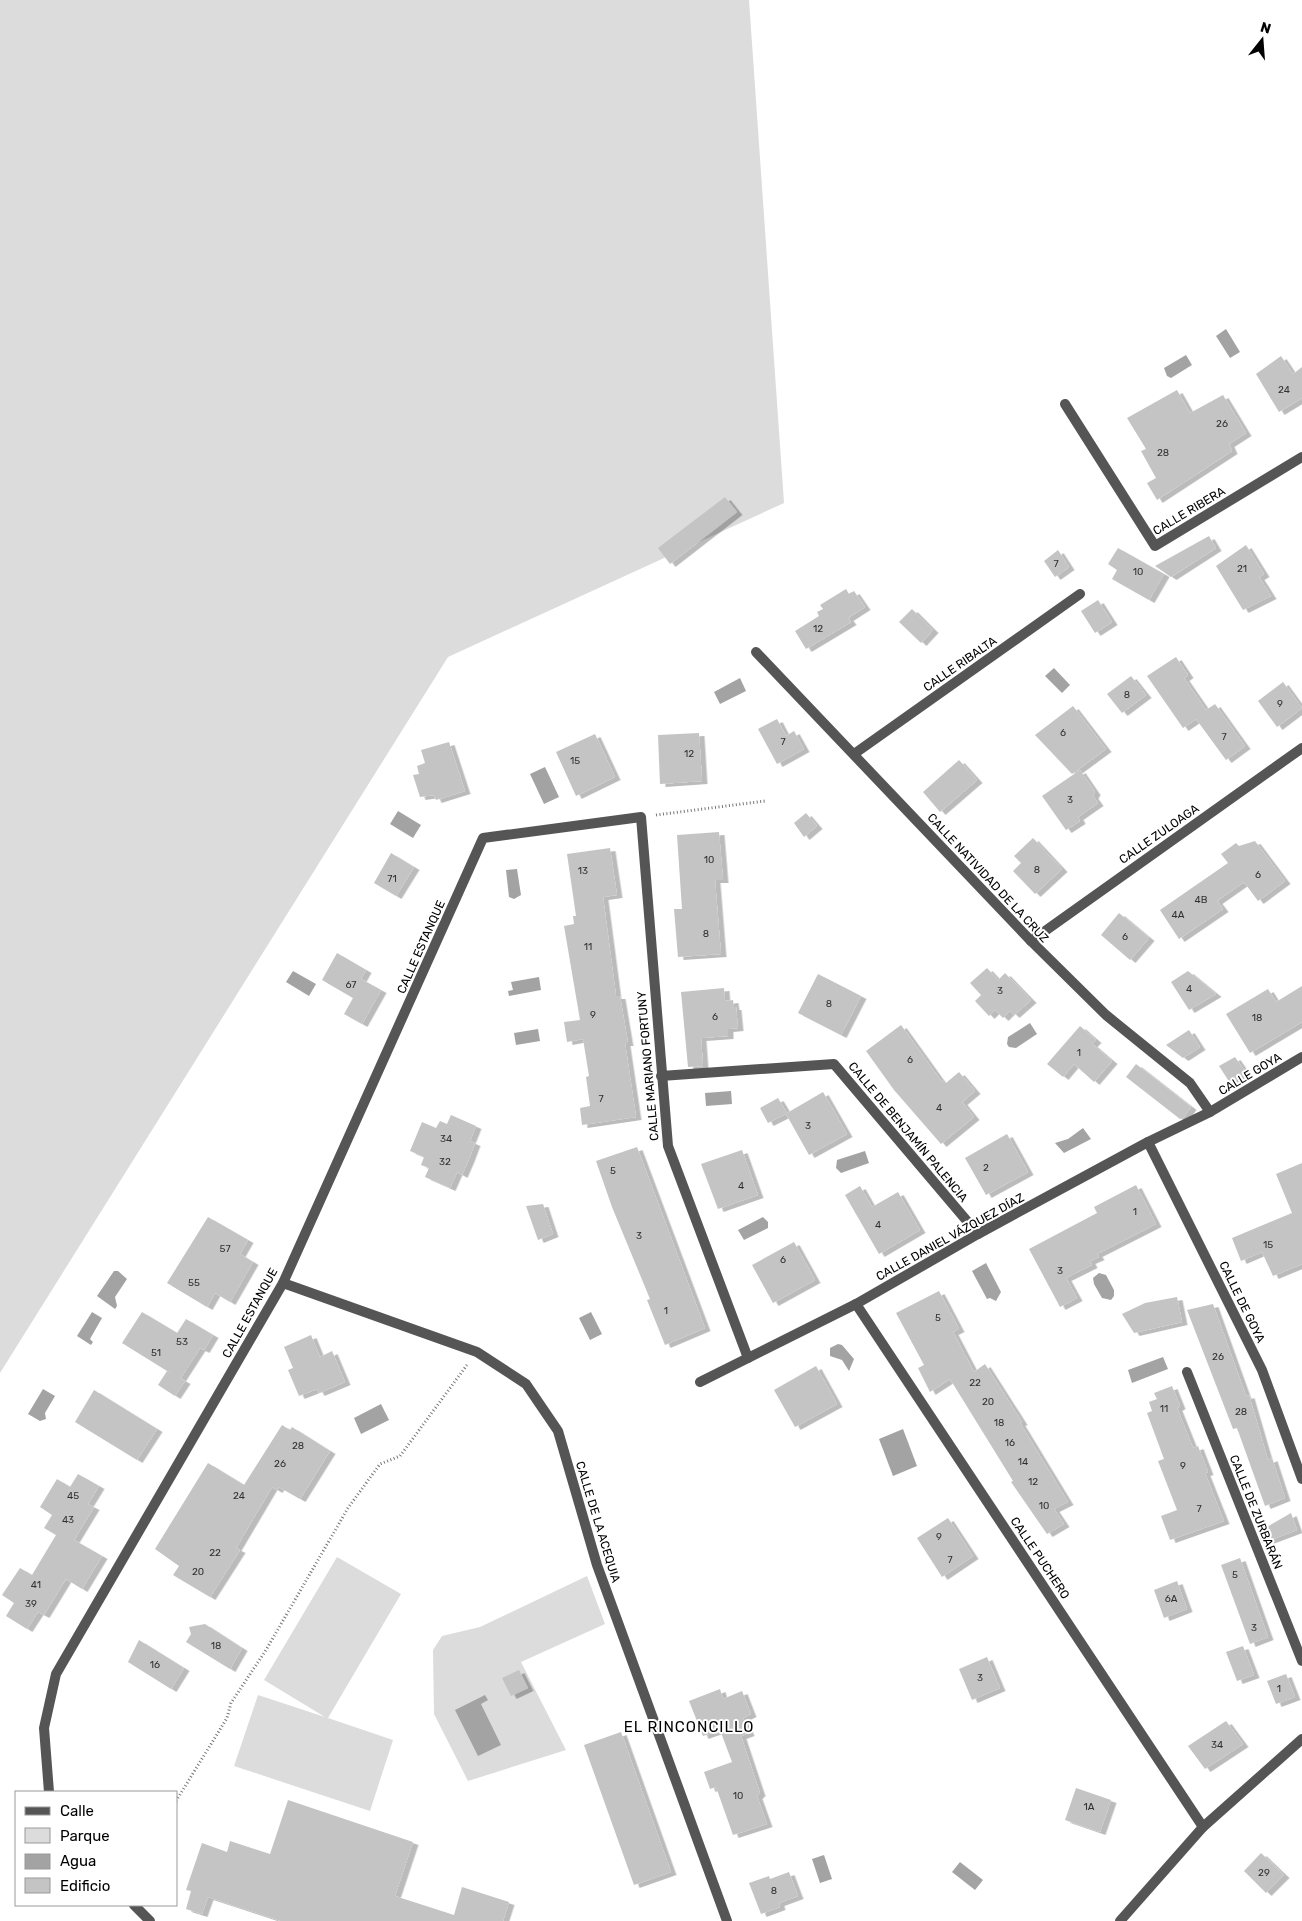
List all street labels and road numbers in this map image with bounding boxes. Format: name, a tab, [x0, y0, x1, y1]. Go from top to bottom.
street label: CALLE RIBERA	[1150, 484, 1228, 538]
street label: CALLE RIBALTA	[921, 634, 999, 694]
street label: CALLE ZULOAGA	[1117, 801, 1201, 867]
street label: CALLE NATIVIDAD DE LA CRUZ	[924, 811, 1052, 945]
street label: CALLE ESTANQUE	[394, 898, 448, 996]
street label: CALLE MARIANO FORTUNY	[634, 990, 662, 1141]
street label: CALLE GOYA	[1216, 1050, 1284, 1098]
street label: CALLE DE BENJAMÍN PALENCIA	[845, 1059, 971, 1205]
street label: CALLE DANIEL VÁZQUEZ DÍAZ	[874, 1190, 1026, 1284]
street label: CALLE DE GOYA	[1216, 1259, 1268, 1345]
street label: CALLE ESTANQUE	[219, 1266, 281, 1360]
street label: CALLE DE ZURBARÁN	[1227, 1453, 1285, 1571]
street label: CALLE DE LA ACEQUIA	[573, 1460, 623, 1584]
street label: CALLE PUCHERO	[1007, 1514, 1073, 1602]

